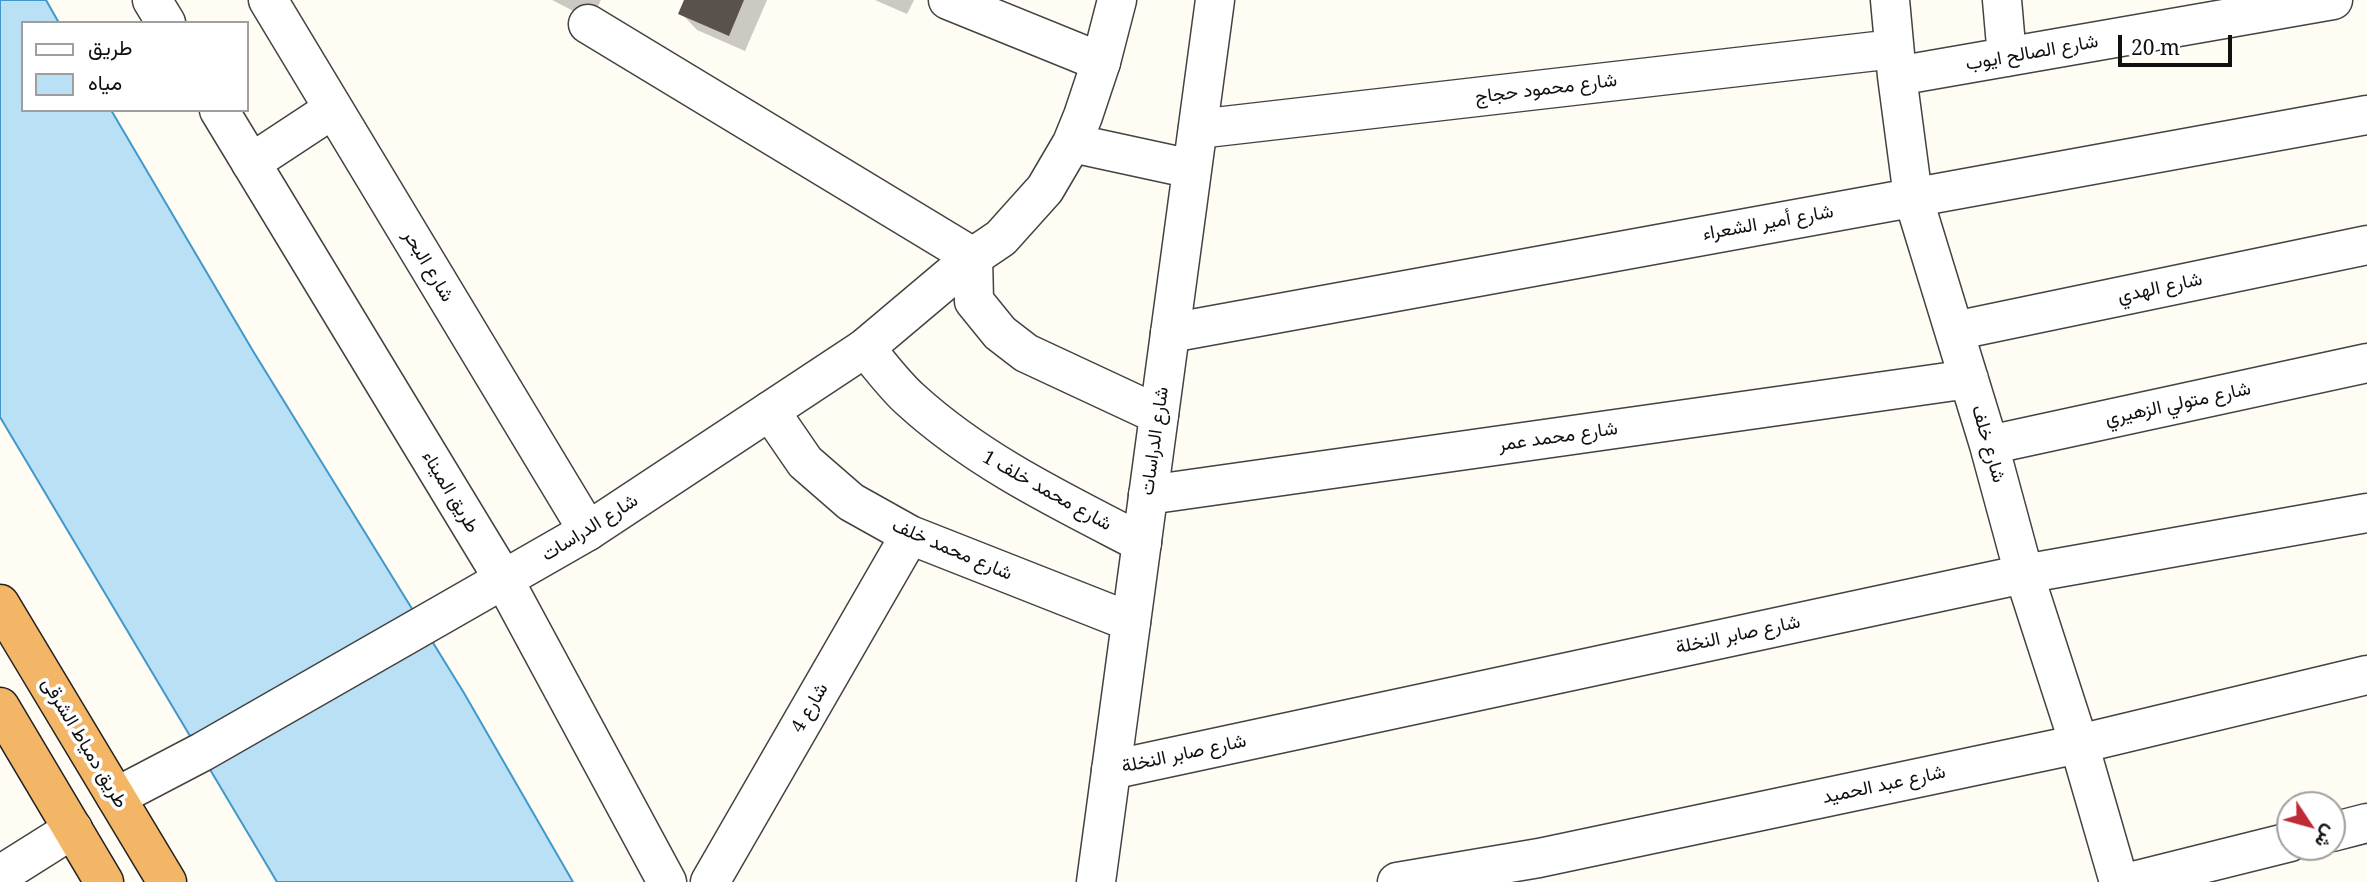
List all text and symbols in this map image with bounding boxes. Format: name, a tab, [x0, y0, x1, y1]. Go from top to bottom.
legend	[21, 21, 248, 112]
scale bar	[2122, 21, 2236, 65]
street label: شارع الصالح ايوب	[1964, 30, 2100, 76]
text: طريق	[88, 33, 133, 61]
text: 20 m	[2131, 33, 2180, 61]
text: مياه	[88, 68, 122, 96]
street label: شارع محمود حجاج	[1474, 69, 1618, 109]
street label: شارع أمير الشعراء	[1701, 200, 1835, 246]
street label: شارع البحر	[398, 226, 458, 306]
street label: شارع الهدي	[2116, 268, 2204, 308]
street label: شارع متولي الزهيري	[2103, 377, 2253, 431]
street label: شارع الدراسات	[1136, 385, 1174, 497]
street label: شارع خلف	[1966, 403, 2010, 485]
street label: شارع محمد عمر	[1497, 417, 1619, 457]
street label: شارع محمد خلف 1	[978, 446, 1116, 536]
street label: طريق الميناء	[417, 447, 483, 537]
street label: شارع الدراسات	[538, 489, 642, 567]
street label: شارع محمد خلف	[888, 514, 1016, 586]
street label: شارع صابر النخلة	[1674, 611, 1802, 659]
street label: طريق دمياط الشرقى	[36, 674, 132, 812]
street label: شارع 4	[787, 679, 833, 737]
street label: شارع صابر النخلة	[1120, 730, 1248, 778]
street label: شارع عبد الحميد	[1820, 761, 1948, 809]
north arrow	[2276, 791, 2346, 861]
text: ش	[2309, 820, 2344, 854]

